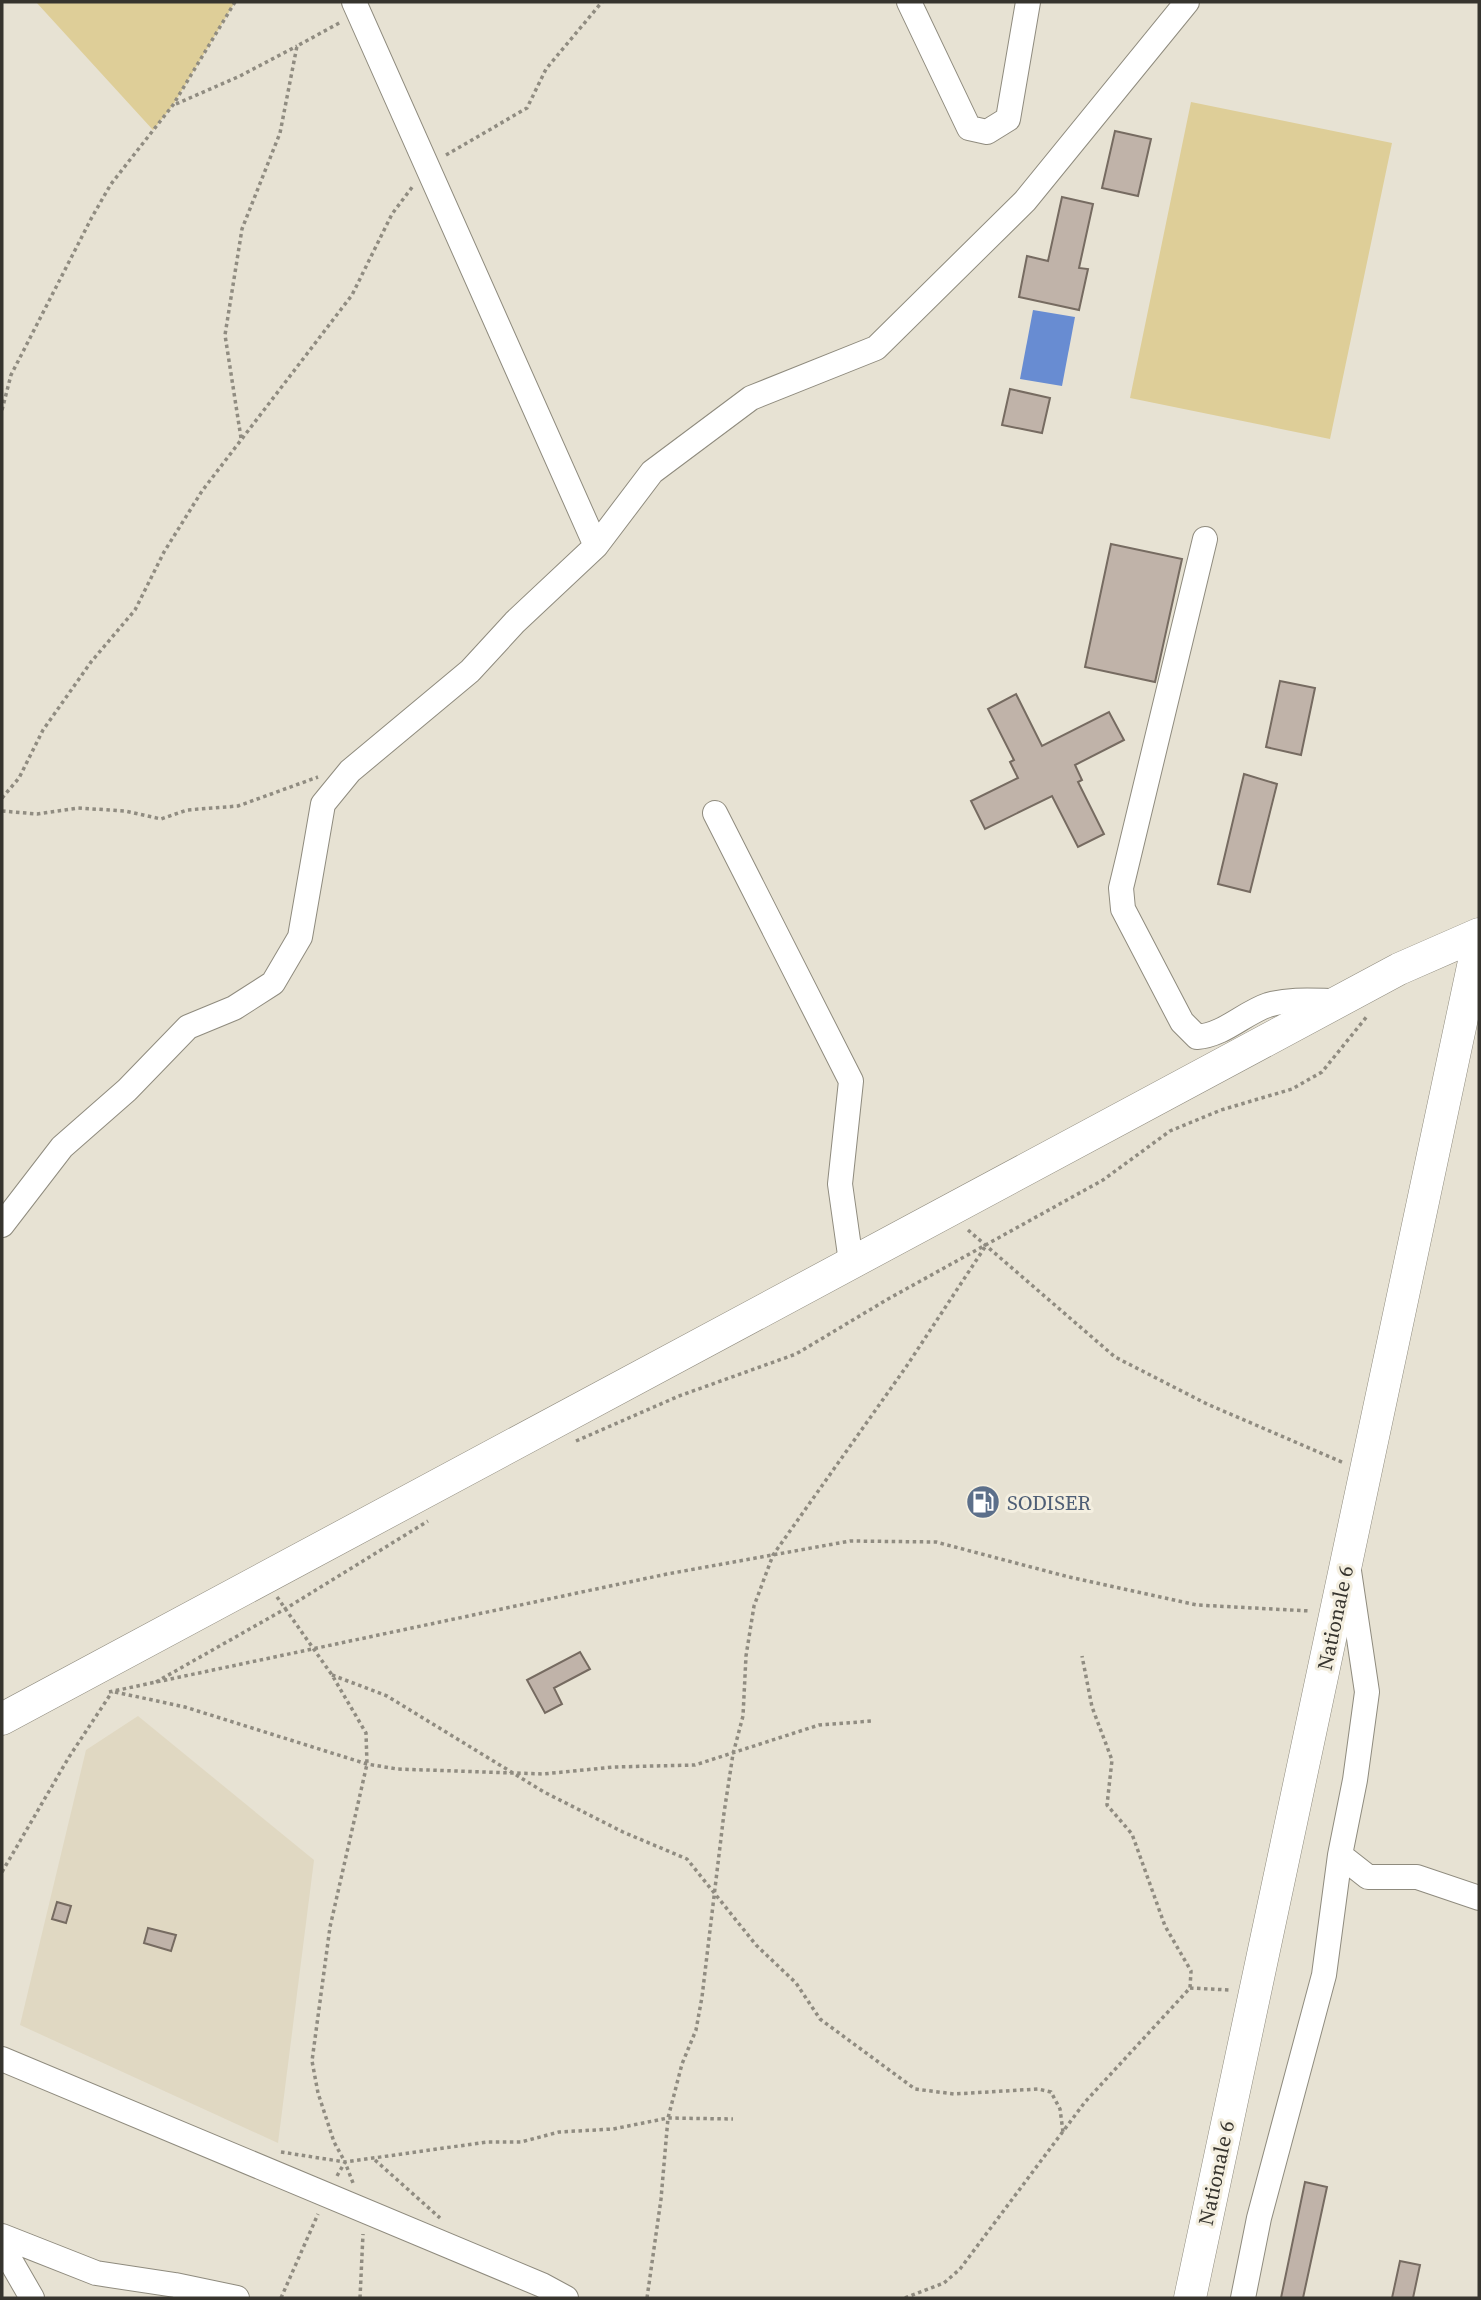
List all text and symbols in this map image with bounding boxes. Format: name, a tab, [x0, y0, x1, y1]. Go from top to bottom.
fuel station icon: SODISER	[964, 1483, 1002, 1521]
place label: SODISER	[1007, 1488, 1091, 1517]
street label: Nationale 6	[1310, 1563, 1360, 1673]
street label: Nationale 6	[1191, 2118, 1241, 2228]

